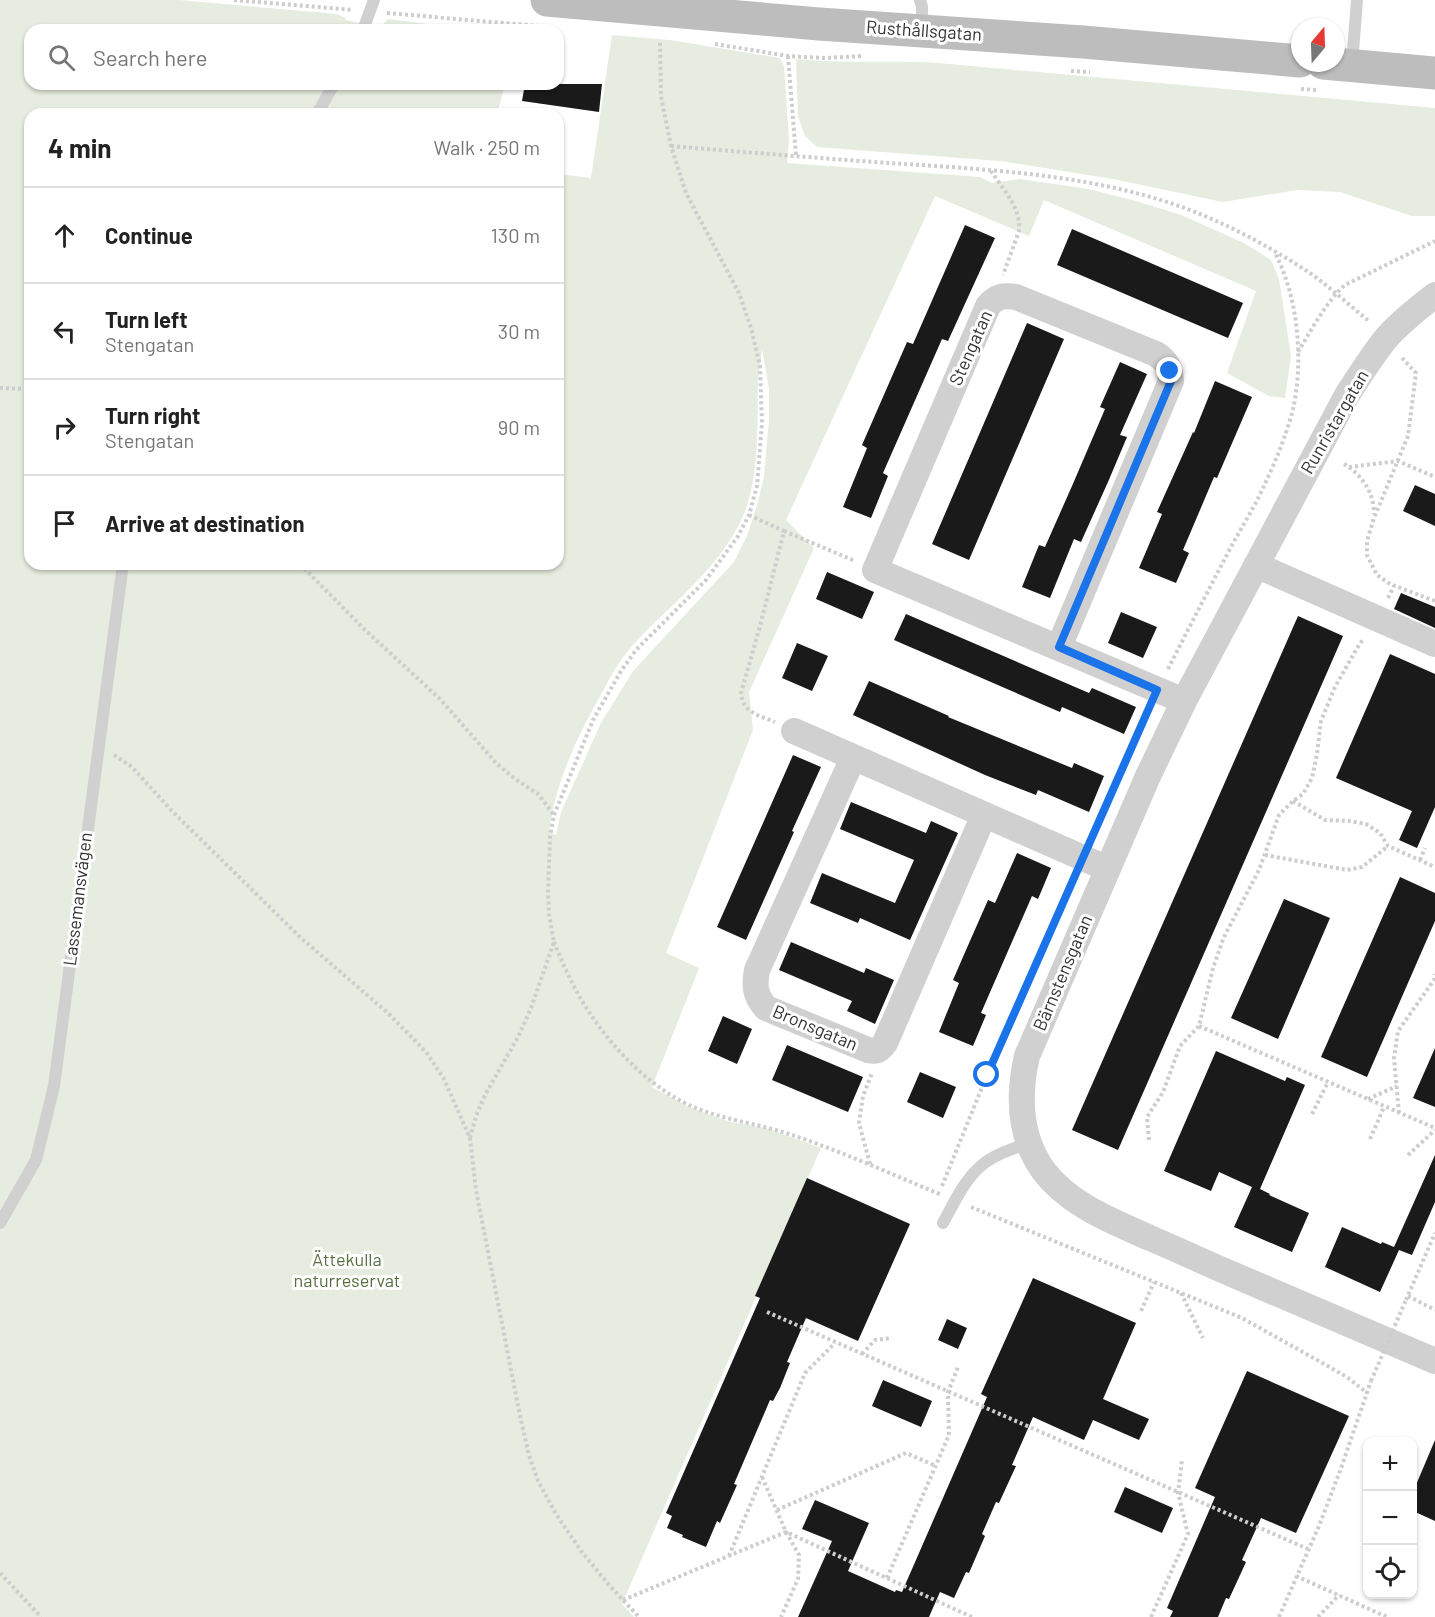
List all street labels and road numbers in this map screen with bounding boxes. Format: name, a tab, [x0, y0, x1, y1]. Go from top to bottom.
street label: Rusthållsgatan	[865, 15, 983, 45]
street label: Stengatan	[944, 306, 996, 389]
street label: Runristargatan	[1295, 366, 1373, 477]
street label: Lassemansvägen	[58, 831, 96, 967]
street label: Bärnstensgatan	[1028, 911, 1096, 1034]
street label: Bronsgatan	[770, 999, 861, 1055]

